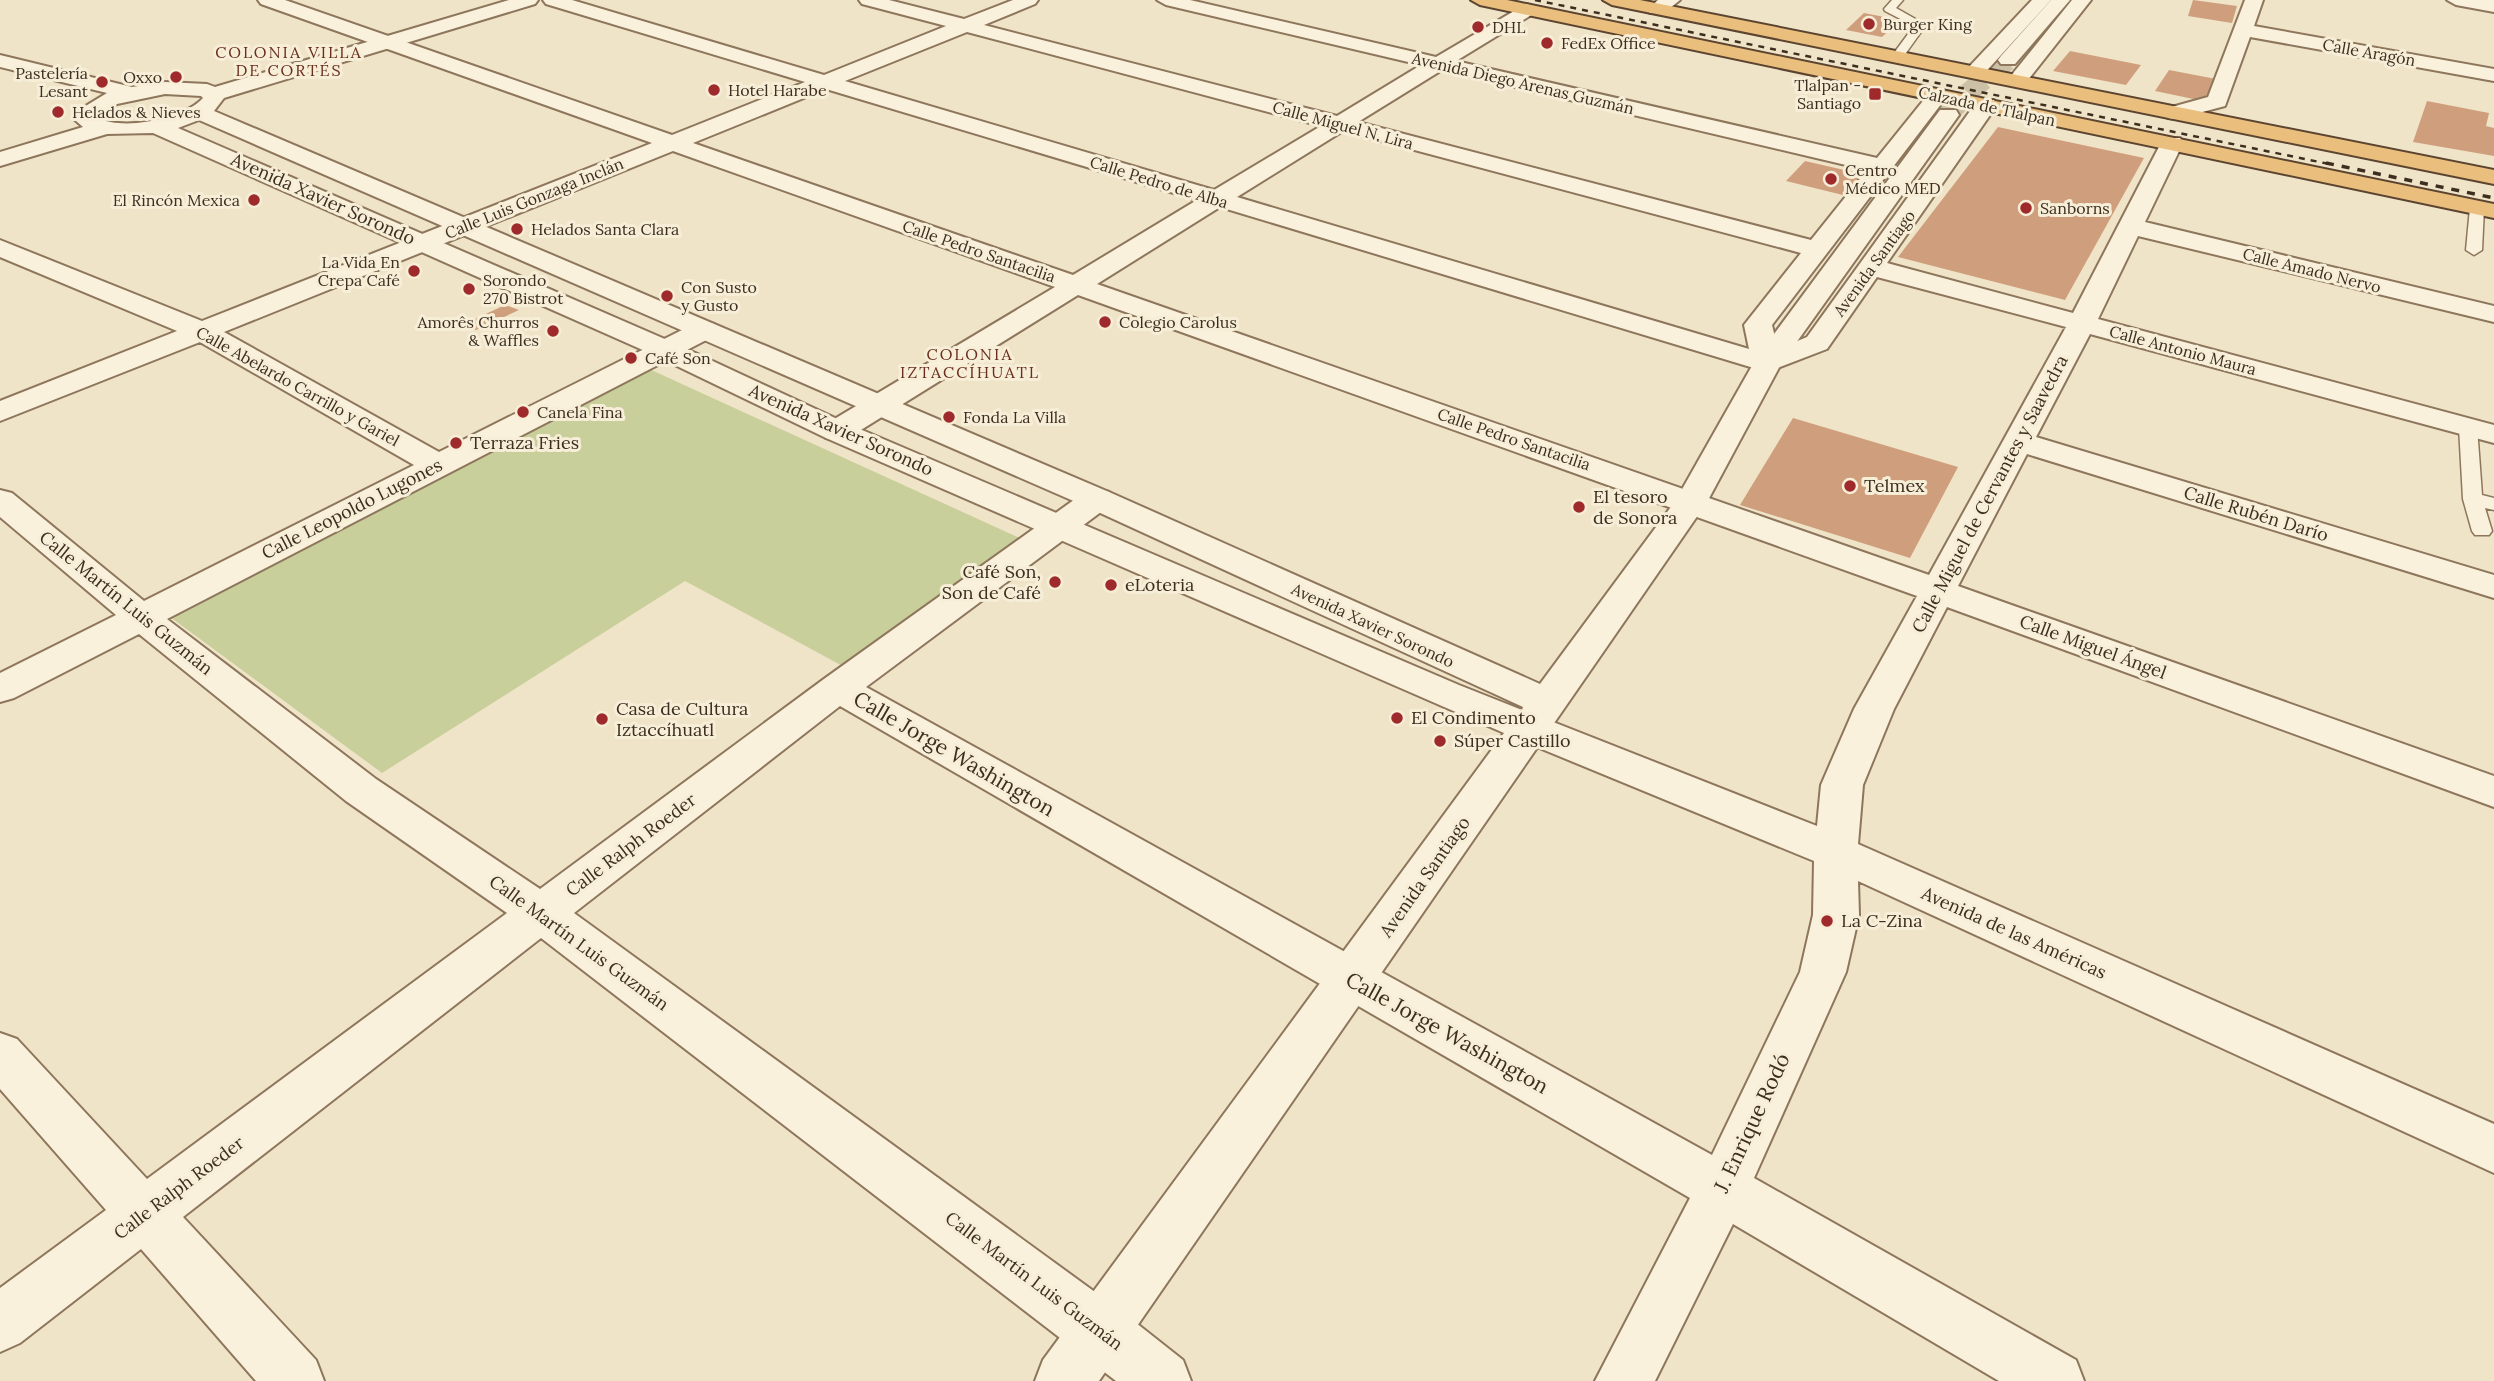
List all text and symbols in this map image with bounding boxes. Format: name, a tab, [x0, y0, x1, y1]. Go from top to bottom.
place label: Burger King	[1883, 14, 1973, 34]
marker: Burger King	[1861, 16, 1877, 32]
place label: DHL	[1492, 17, 1526, 37]
marker: DHL	[1470, 19, 1486, 35]
place label: FedEx Office	[1561, 33, 1656, 53]
street label: Calle Aragón	[2321, 34, 2417, 70]
marker: FedEx Office	[1539, 35, 1555, 51]
district label: COLONIA VILLA DE CORTÉS	[215, 42, 363, 80]
street label: Avenida Diego Arenas Guzmán	[1409, 47, 1636, 118]
place label: Pastelería Lesant	[15, 63, 89, 101]
place label: Oxxo	[123, 67, 162, 87]
marker: Oxxo	[168, 69, 184, 85]
marker: Pastelería Lesant	[94, 74, 110, 90]
place label: Tlalpan - Santiago	[1794, 75, 1861, 113]
place label: Hotel Harabe	[728, 80, 827, 100]
marker: Hotel Harabe	[706, 82, 722, 98]
street label: Calzada de Tlalpan	[1917, 82, 2058, 130]
marker: Tlalpan - Santiago	[1867, 86, 1883, 102]
street label: Calle Miguel N. Lira	[1270, 97, 1416, 153]
place label: Helados & Nieves	[72, 102, 201, 122]
marker: Helados & Nieves	[50, 104, 66, 120]
street label: Avenida Xavier Sorondo	[227, 147, 419, 250]
street label: Calle Pedro de Alba	[1087, 151, 1231, 213]
street label: Calle Luis Gonzaga Inclán	[442, 153, 626, 243]
place label: Centro Médico MED	[1845, 160, 1941, 198]
marker: Centro Médico MED	[1823, 171, 1839, 187]
place label: El Rincón Mexica	[113, 190, 240, 210]
marker: El Rincón Mexica	[246, 192, 262, 208]
place label: Sanborns	[2040, 198, 2110, 218]
marker: Sanborns	[2018, 200, 2034, 216]
street label: Avenida Santiago	[1828, 206, 1919, 321]
street label: Calle Pedro Santacilia	[900, 215, 1058, 287]
place label: Helados Santa Clara	[531, 219, 679, 239]
marker: Helados Santa Clara	[509, 221, 525, 237]
street label: Calle Amado Nervo	[2241, 243, 2383, 297]
place label: La Vida En Crepa Café	[318, 252, 400, 290]
marker: La Vida En Crepa Café	[406, 263, 422, 279]
place label: Sorondo 270 Bistrot	[483, 270, 564, 308]
place label: Con Susto y Gusto	[681, 277, 757, 315]
marker: Sorondo 270 Bistrot	[461, 281, 477, 297]
marker: Con Susto y Gusto	[659, 288, 675, 304]
place label: Amorês Churros & Waffles	[416, 312, 539, 350]
place label: Colegio Carolus	[1119, 312, 1237, 332]
marker: Colegio Carolus	[1097, 314, 1113, 330]
street label: Calle Antonio Maura	[2107, 321, 2259, 379]
street label: Calle Abelardo Carrillo y Gariel	[193, 322, 403, 450]
marker: Amorês Churros & Waffles	[545, 323, 561, 339]
district label: COLONIA IZTACCÍHUATL	[900, 344, 1040, 382]
place label: Café Son	[645, 348, 711, 368]
marker: Café Son	[623, 350, 639, 366]
street label: Calle Miguel de Cervantes y Saavedra	[1906, 351, 2073, 637]
street label: Avenida Xavier Sorondo	[745, 378, 937, 481]
place label: Canela Fina	[537, 402, 623, 422]
street label: Calle Pedro Santacilia	[1435, 403, 1593, 475]
marker: Canela Fina	[515, 404, 531, 420]
place label: Fonda La Villa	[963, 407, 1066, 427]
marker: Fonda La Villa	[941, 409, 957, 425]
place label: Terraza Fries	[470, 431, 579, 454]
marker: Terraza Fries	[448, 435, 464, 451]
street label: Calle Leopoldo Lugones	[258, 453, 446, 564]
place label: Telmex	[1864, 474, 1925, 497]
marker: Telmex	[1842, 478, 1858, 494]
street label: Calle Rubén Darío	[2181, 481, 2331, 546]
place label: El tesoro de Sonora	[1593, 485, 1677, 529]
marker: El tesoro de Sonora	[1571, 499, 1587, 515]
street label: Calle Martín Luis Guzmán	[35, 525, 218, 680]
place label: Café Son, Son de Café	[942, 560, 1041, 604]
place label: eLoteria	[1125, 573, 1194, 596]
marker: Café Son, Son de Café	[1047, 574, 1063, 590]
marker: eLoteria	[1103, 577, 1119, 593]
street label: Avenida Xavier Sorondo	[1288, 578, 1457, 671]
street label: Calle Miguel Ángel	[2017, 609, 2170, 684]
street label: Calle Jorge Washington	[849, 685, 1060, 822]
place label: Casa de Cultura Iztaccíhuatl	[616, 697, 748, 741]
place label: El Condimento	[1411, 706, 1536, 729]
marker: El Condimento	[1389, 710, 1405, 726]
marker: Casa de Cultura Iztaccíhuatl	[594, 711, 610, 727]
place label: Súper Castillo	[1454, 729, 1570, 752]
marker: Súper Castillo	[1432, 733, 1448, 749]
street label: Calle Ralph Roeder	[561, 788, 701, 901]
street label: Avenida Santiago	[1374, 812, 1475, 942]
street label: Calle Martín Luis Guzmán	[485, 870, 674, 1016]
street label: Avenida de las Américas	[1917, 881, 2110, 984]
place label: La C-Zina	[1841, 909, 1922, 932]
marker: La C-Zina	[1819, 913, 1835, 929]
street label: Calle Jorge Washington	[1341, 966, 1554, 1100]
street label: J. Enrique Rodó	[1707, 1049, 1796, 1198]
street label: Calle Ralph Roeder	[109, 1131, 249, 1244]
street label: Calle Martín Luis Guzmán	[941, 1206, 1128, 1355]

